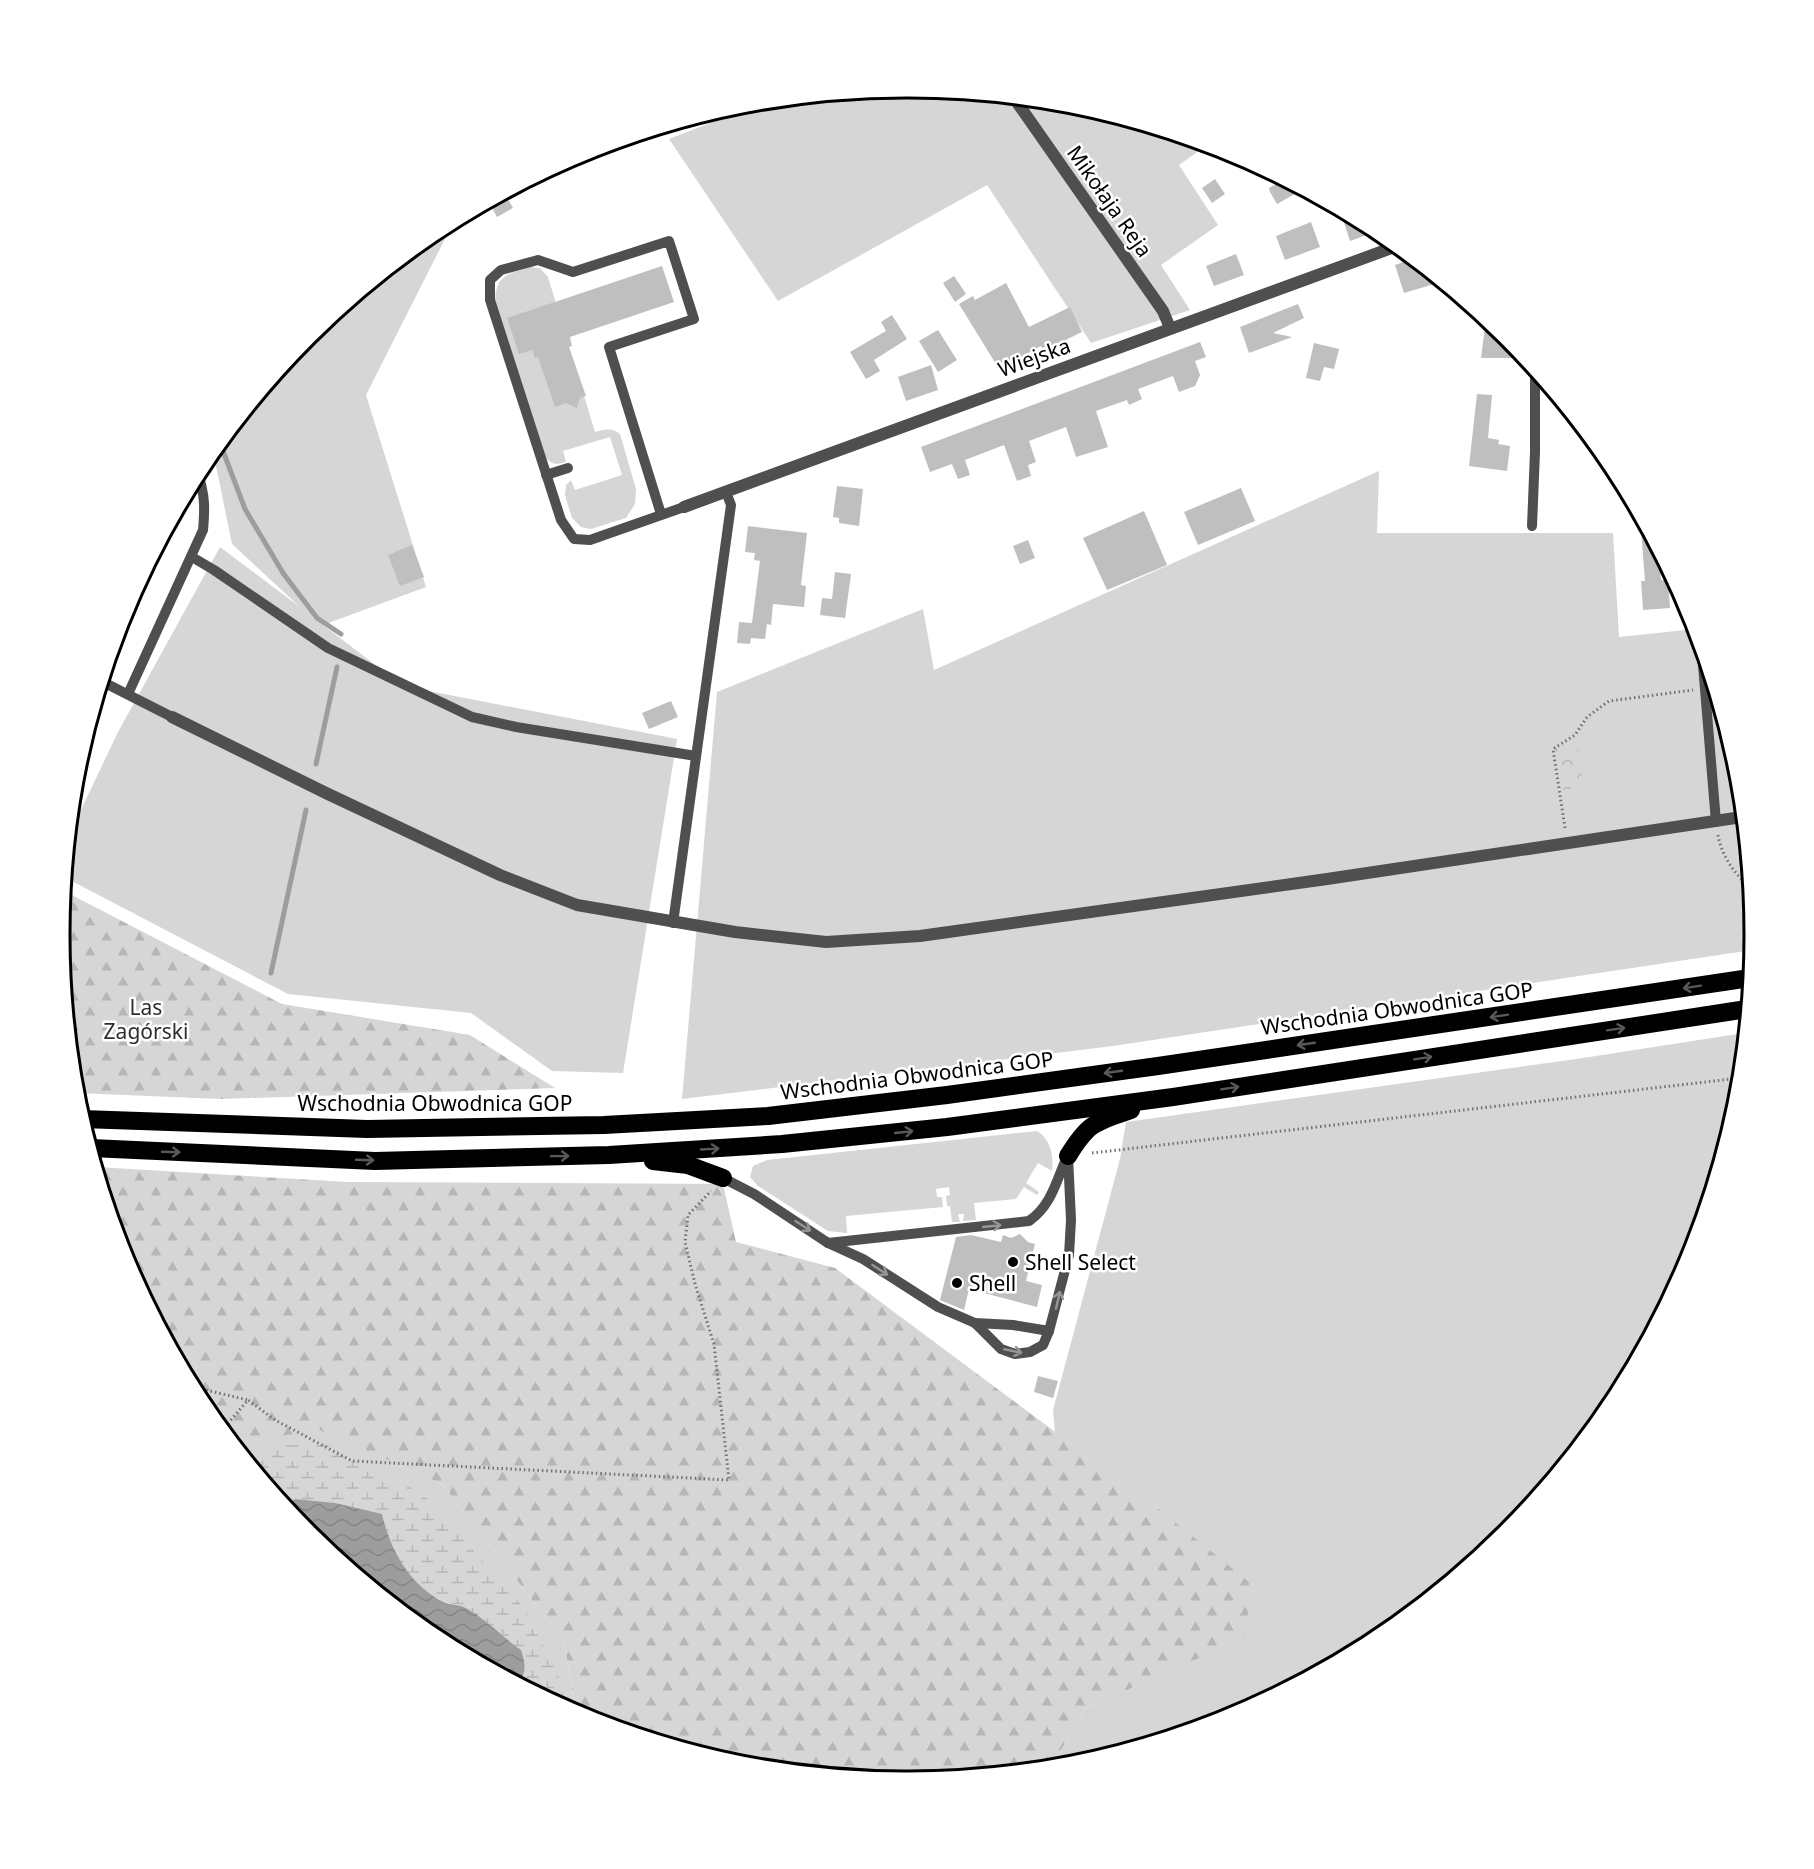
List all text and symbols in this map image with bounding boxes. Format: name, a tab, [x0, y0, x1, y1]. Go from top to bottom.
street label: Mikołaja Reja	[1061, 140, 1159, 262]
street label: Wiejska	[994, 331, 1074, 383]
street label: Wschodnia Obwodnica GOP	[1259, 975, 1535, 1041]
one-way arrow	[1683, 981, 1702, 992]
park label: Las Zagórski	[104, 993, 188, 1045]
one-way arrow	[1490, 1011, 1509, 1022]
one-way arrow	[1606, 1023, 1625, 1034]
one-way arrow	[1297, 1039, 1317, 1050]
street label: Wschodnia Obwodnica GOP	[779, 1044, 1055, 1106]
one-way arrow	[1413, 1053, 1433, 1064]
one-way arrow	[1104, 1067, 1124, 1078]
one-way arrow	[1220, 1082, 1240, 1093]
street label: Wschodnia Obwodnica GOP	[298, 1089, 572, 1117]
one-way arrow	[894, 1126, 913, 1137]
one-way arrow	[699, 1143, 719, 1154]
one-way arrow	[160, 1146, 180, 1158]
one-way arrow	[550, 1150, 570, 1162]
one-way arrow	[355, 1155, 375, 1166]
one-way arrow	[982, 1220, 1001, 1231]
one-way arrow	[794, 1221, 811, 1233]
place label: Shell Select	[1025, 1248, 1136, 1276]
marker: Shell Select	[1006, 1255, 1020, 1269]
one-way arrow	[871, 1264, 888, 1276]
place label: Shell	[969, 1269, 1016, 1297]
marker: Shell	[950, 1276, 964, 1290]
one-way arrow	[1053, 1291, 1065, 1310]
one-way arrow	[1002, 1346, 1022, 1357]

